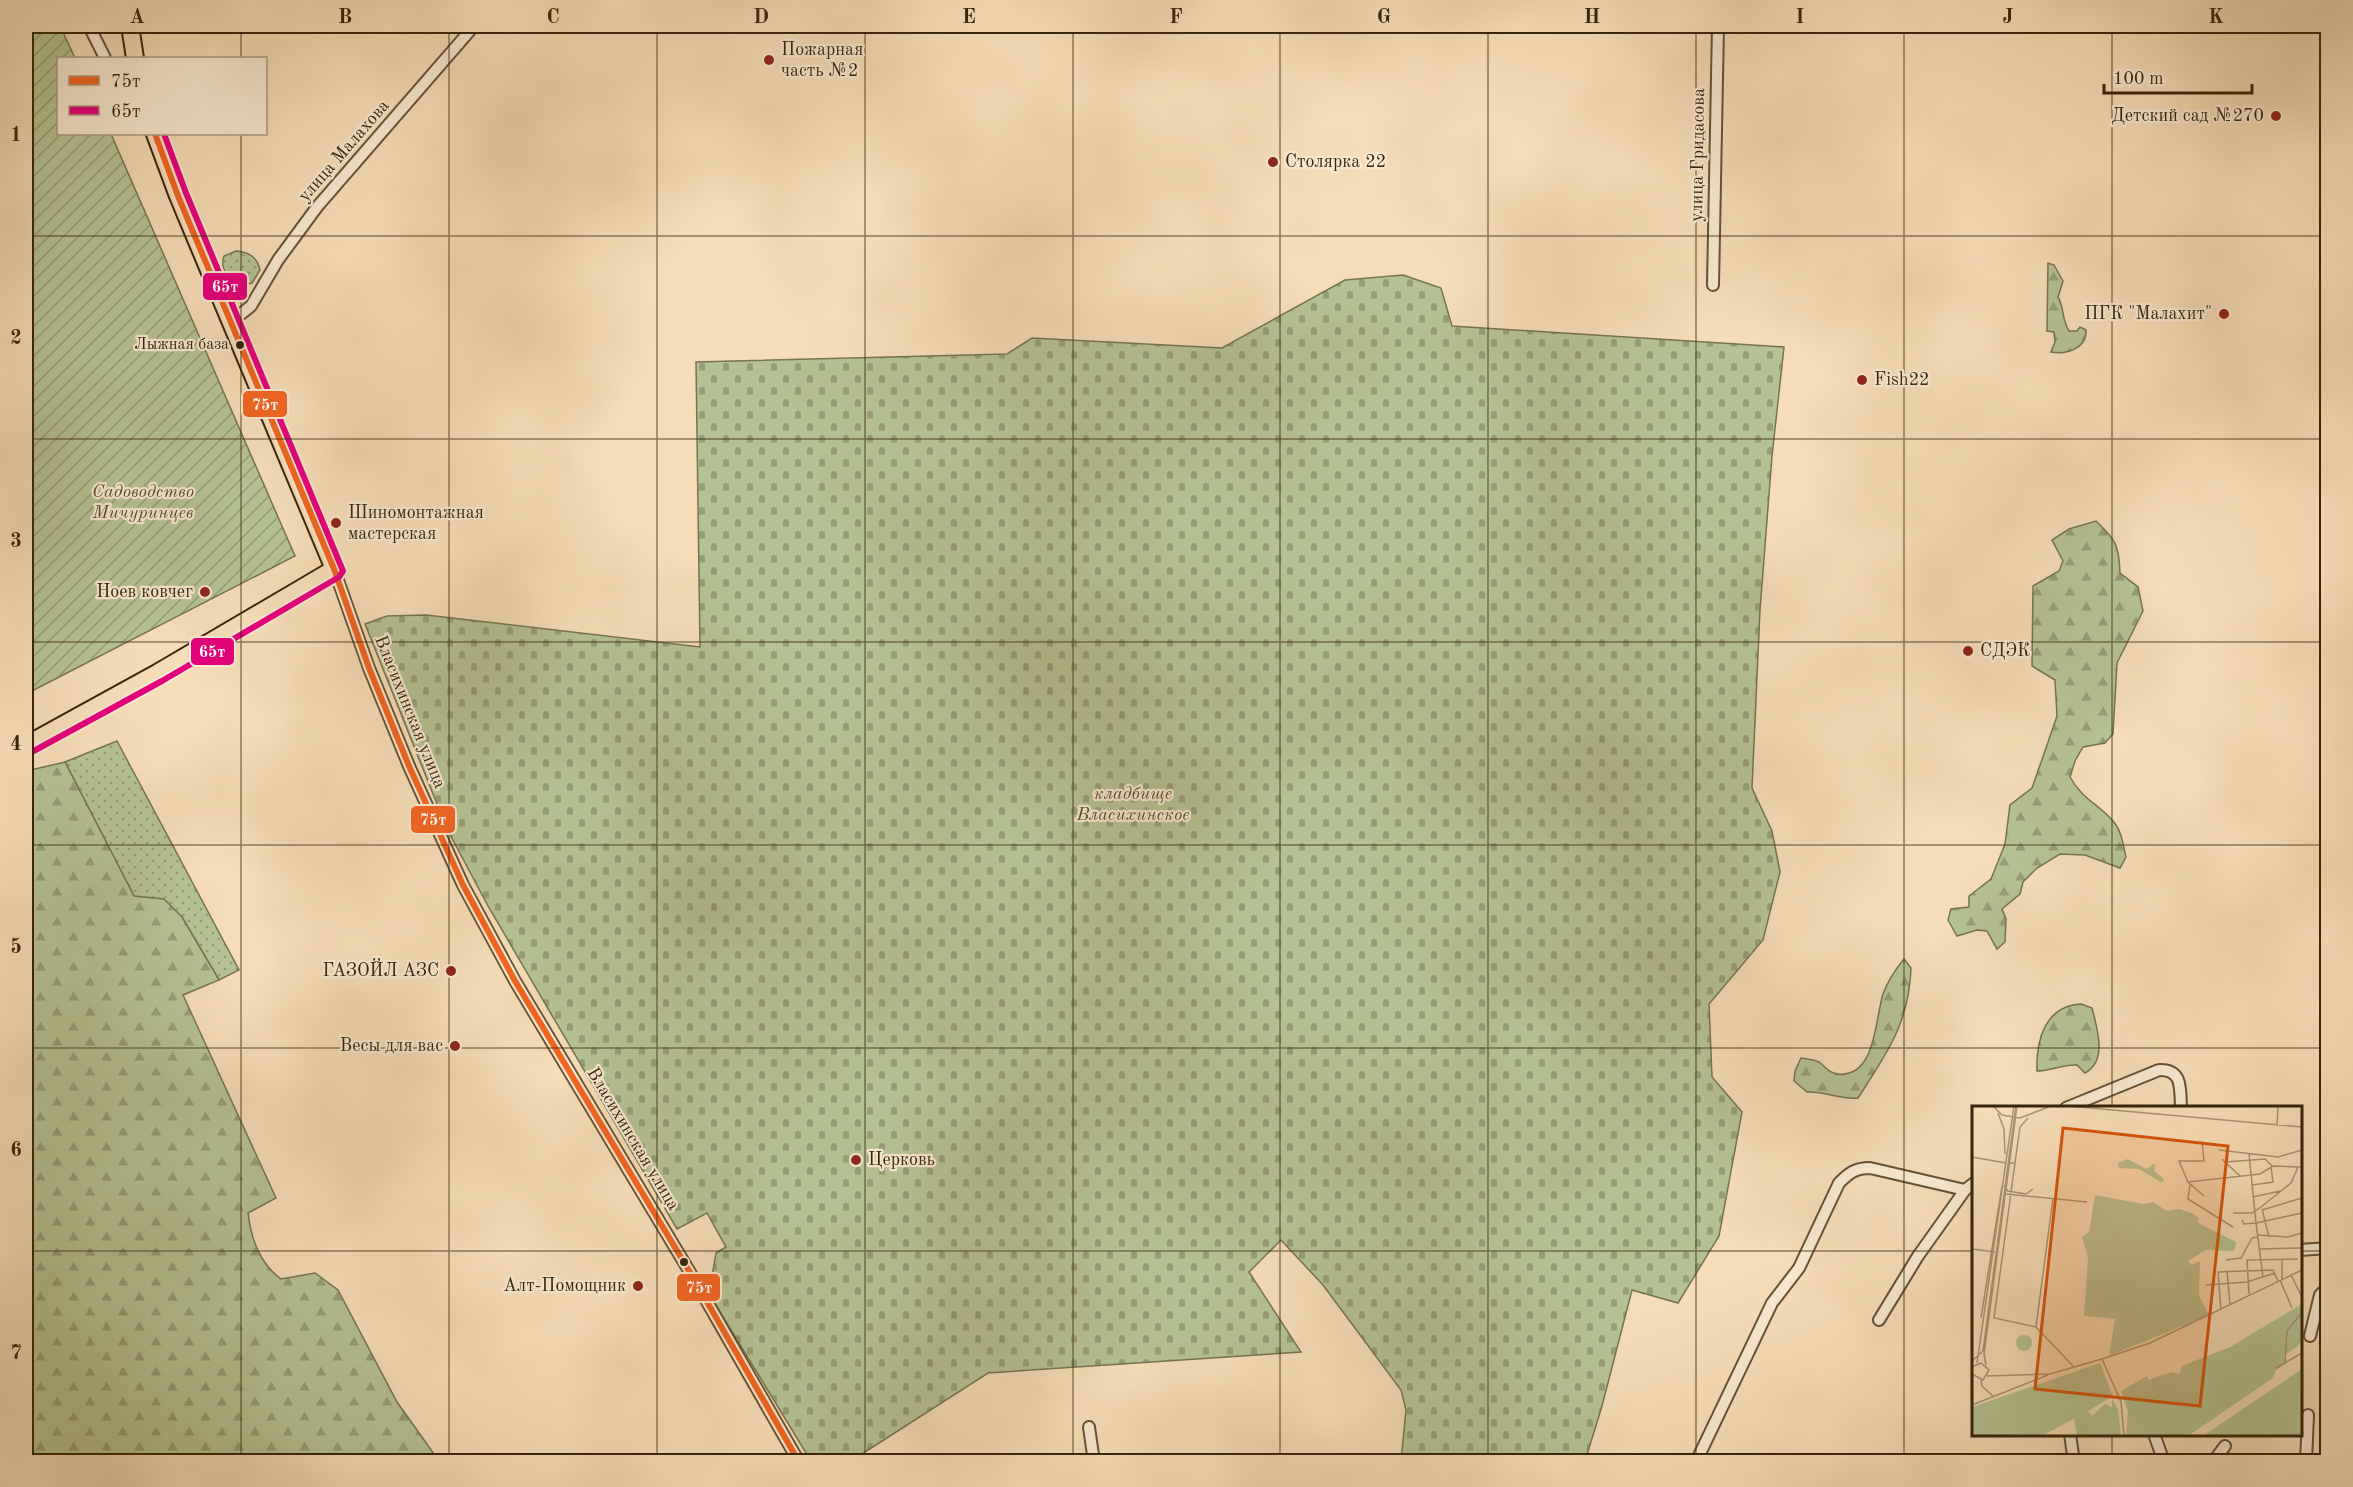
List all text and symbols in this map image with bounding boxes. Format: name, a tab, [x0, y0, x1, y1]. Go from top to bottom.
text: A	[129, 8, 145, 28]
text: B	[338, 8, 352, 28]
text: C	[546, 8, 560, 28]
text: D	[753, 8, 769, 28]
text: E	[962, 8, 976, 28]
text: F	[1169, 8, 1183, 28]
text: G	[1377, 8, 1391, 28]
text: H	[1584, 8, 1600, 28]
text: I	[1796, 8, 1804, 28]
text: J	[2003, 8, 2014, 28]
text: K	[2208, 8, 2224, 28]
place label: Пожарная часть №2	[781, 41, 863, 80]
marker: Пожарная часть №2	[762, 53, 776, 67]
legend	[57, 57, 267, 135]
scale bar	[2104, 57, 2252, 95]
text: 100 m	[2113, 70, 2164, 88]
text: 75т	[111, 73, 140, 91]
street label: улица Гридасова	[1688, 88, 1708, 222]
street label: улица Малахова	[295, 97, 393, 205]
text: 65т	[111, 103, 140, 121]
place label: Детский сад №270	[2111, 107, 2264, 125]
marker: Детский сад №270	[2269, 109, 2283, 123]
text: 1	[10, 126, 22, 146]
place label: Столярка 22	[1285, 153, 1386, 171]
marker: Столярка 22	[1266, 155, 1280, 169]
line badge: 65т	[202, 272, 248, 301]
text: 65т	[212, 280, 238, 296]
place label: ПГК "Малахит"	[2084, 305, 2212, 323]
marker: ПГК "Малахит"	[2217, 307, 2231, 321]
text: 2	[10, 329, 22, 349]
place label: Лыжная база	[134, 337, 229, 353]
marker: Лыжная база	[234, 339, 246, 351]
place label: Fish22	[1874, 371, 1930, 389]
marker: Fish22	[1855, 373, 1869, 387]
line badge: 75т	[242, 390, 288, 418]
text: 75т	[252, 398, 278, 414]
park label: Садоводство Мичуринцев	[91, 483, 194, 522]
place label: Шиномонтажная мастерская	[348, 504, 484, 543]
marker: Шиномонтажная мастерская	[329, 516, 343, 530]
text: 3	[10, 532, 22, 552]
place label: Ноев ковчег	[96, 583, 193, 601]
marker: Ноев ковчег	[198, 585, 212, 599]
street label: Власихинская улица	[371, 633, 449, 791]
line badge: 65т	[190, 637, 235, 666]
place label: СДЭК	[1980, 642, 2030, 660]
marker: СДЭК	[1961, 644, 1975, 658]
text: 65т	[199, 645, 225, 661]
text: 4	[10, 735, 22, 755]
park label: кладбище Власихинское	[1075, 785, 1190, 824]
line badge: 75т	[410, 805, 456, 834]
text: 75т	[420, 813, 446, 829]
text: 5	[10, 937, 22, 958]
place label: ГАЗОЙЛ АЗС	[322, 958, 439, 980]
marker: ГАЗОЙЛ АЗС	[444, 964, 458, 978]
place label: Весы для вас	[340, 1037, 443, 1055]
marker: Весы для вас	[448, 1039, 462, 1053]
street label: Власихинская улица	[583, 1064, 683, 1214]
inset map	[1972, 1106, 2302, 1436]
text: 6	[10, 1141, 22, 1161]
place label: Церковь	[868, 1151, 935, 1169]
marker: Церковь	[849, 1153, 863, 1167]
unlabelled marker	[678, 1256, 690, 1268]
line badge: 75т	[676, 1273, 721, 1302]
place label: Алт-Помощник	[503, 1277, 626, 1295]
marker: Алт-Помощник	[631, 1279, 645, 1293]
text: 75т	[686, 1281, 712, 1297]
text: 7	[10, 1344, 22, 1364]

